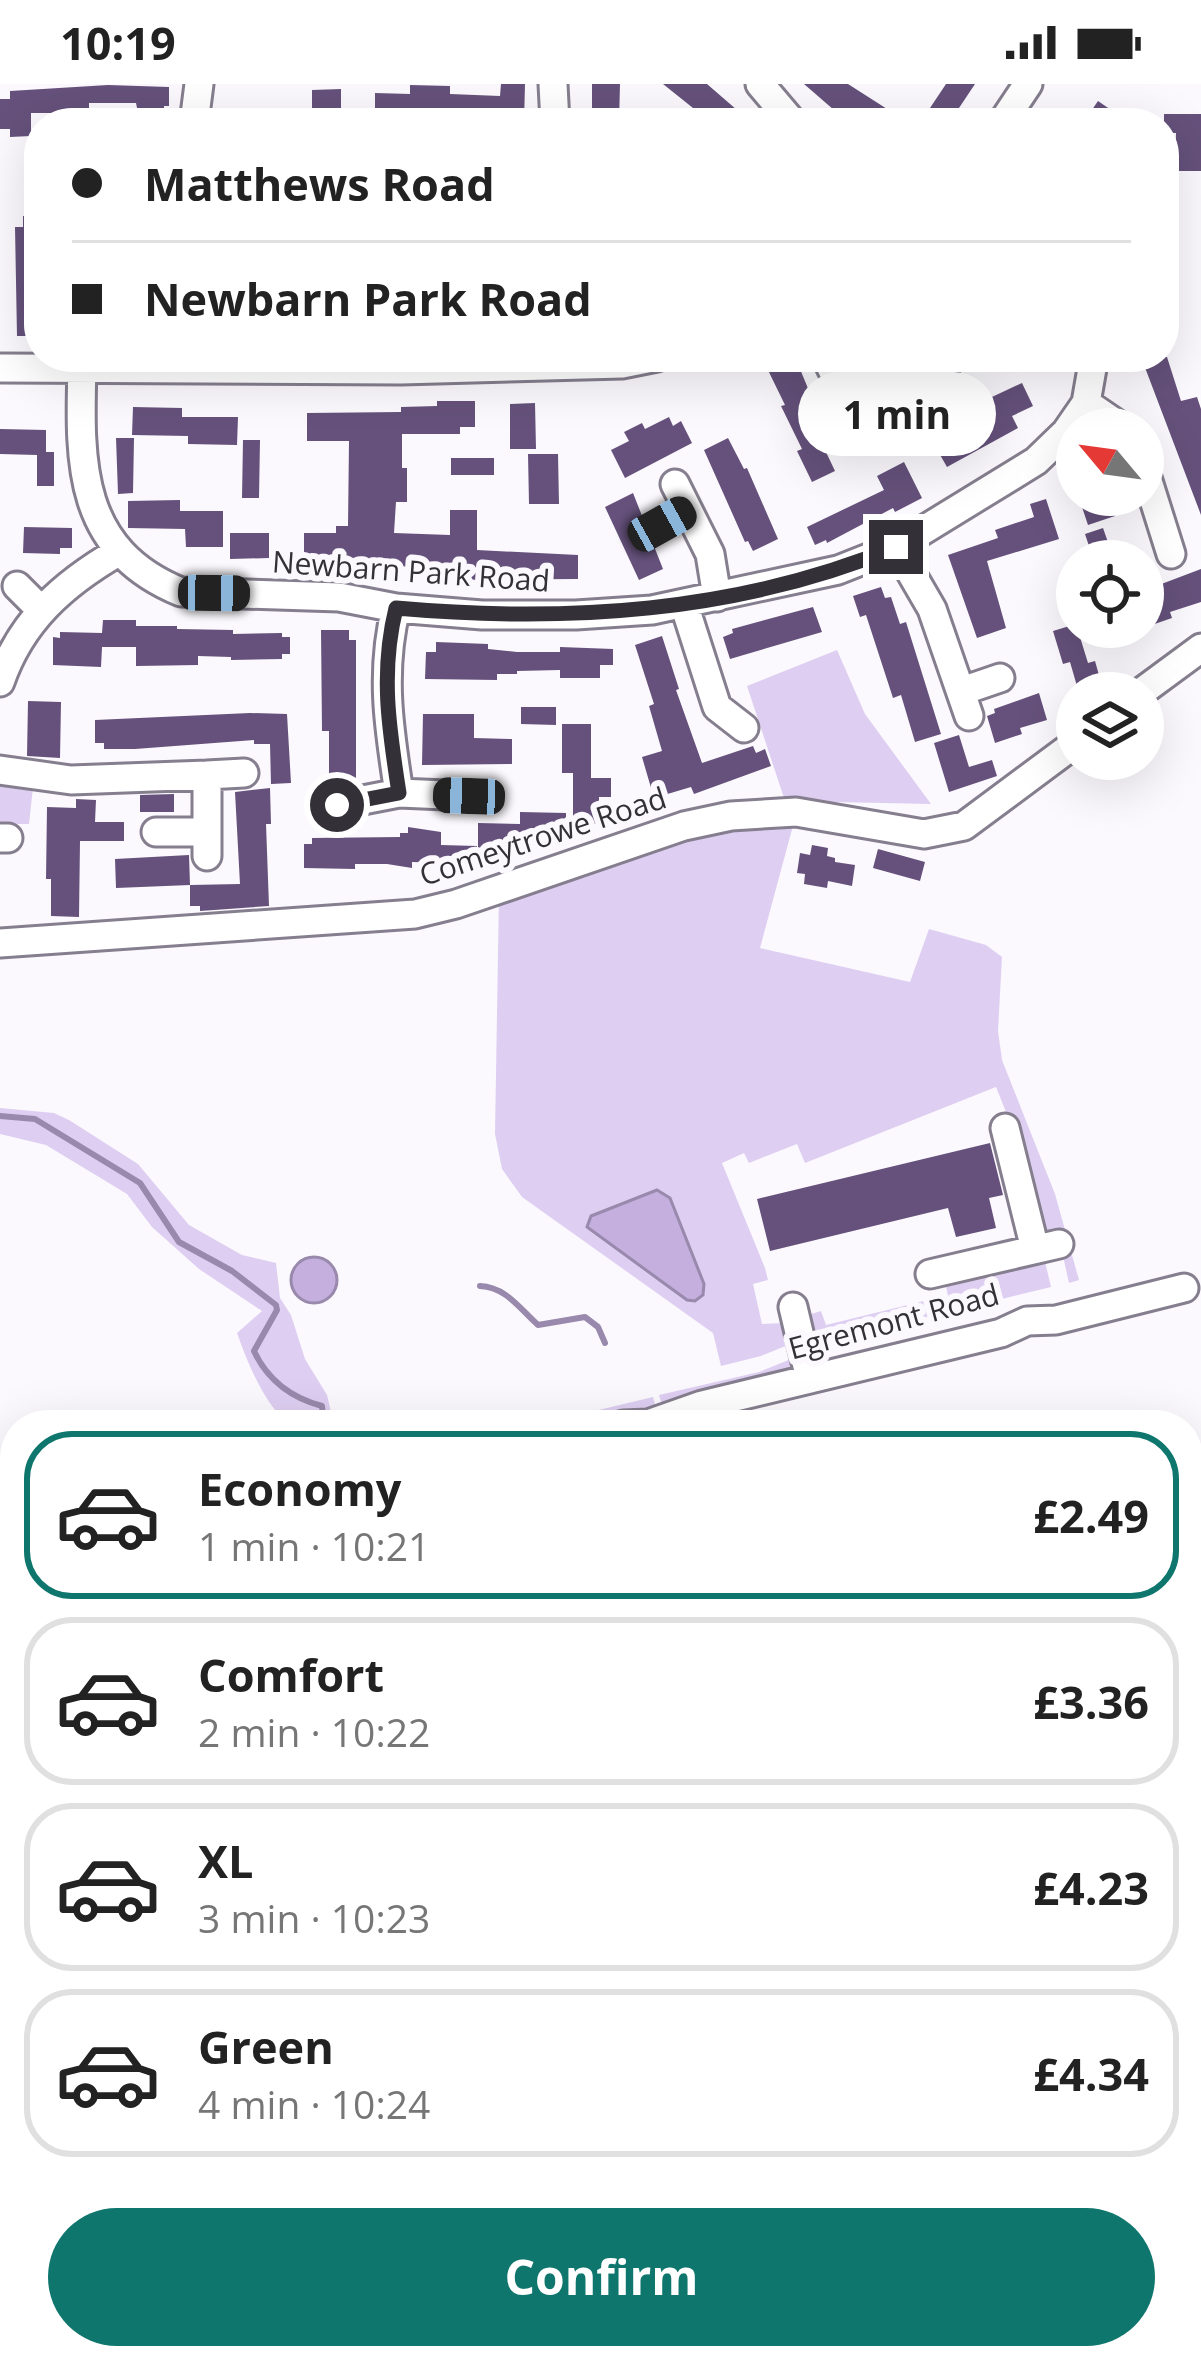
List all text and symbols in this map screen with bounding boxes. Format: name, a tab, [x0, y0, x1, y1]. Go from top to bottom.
text: 10:19	[60, 12, 176, 73]
text: Matthews Road	[144, 153, 495, 214]
text: Newbarn Park Road	[144, 268, 592, 329]
callout: 1 min	[797, 373, 995, 457]
text: 1 min	[843, 387, 951, 440]
north arrow	[1056, 408, 1164, 516]
map controls	[1056, 408, 1164, 780]
car	[622, 491, 702, 557]
route end	[869, 520, 923, 574]
street label: Newbarn Park Road	[271, 540, 551, 601]
button: locate	[1056, 540, 1164, 648]
car	[178, 574, 250, 612]
button: layers	[1056, 672, 1164, 780]
street label: Comeytrowe Road	[414, 776, 671, 895]
car	[432, 777, 506, 815]
route start	[310, 778, 364, 832]
street label: Egremont Road	[784, 1273, 1003, 1368]
text: Economy	[198, 1458, 401, 1519]
icon: car	[54, 1461, 162, 1569]
text: £2.49	[1033, 1485, 1149, 1546]
text: 1 min · 10:21	[198, 1519, 430, 1572]
text: Comfort	[198, 1644, 384, 1705]
icon: car	[54, 1647, 162, 1755]
text: £3.36	[1033, 1671, 1149, 1732]
text: 2 min · 10:22	[198, 1705, 430, 1758]
text: XL	[198, 1830, 253, 1891]
icon: car	[54, 1833, 162, 1941]
text: £4.23	[1033, 1857, 1149, 1918]
text: 3 min · 10:23	[198, 1891, 430, 1944]
text: Green	[198, 2016, 334, 2077]
icon: car	[54, 2019, 162, 2127]
text: £4.34	[1033, 2043, 1149, 2104]
text: 4 min · 10:24	[198, 2077, 430, 2130]
button: Confirm	[48, 2208, 1155, 2346]

